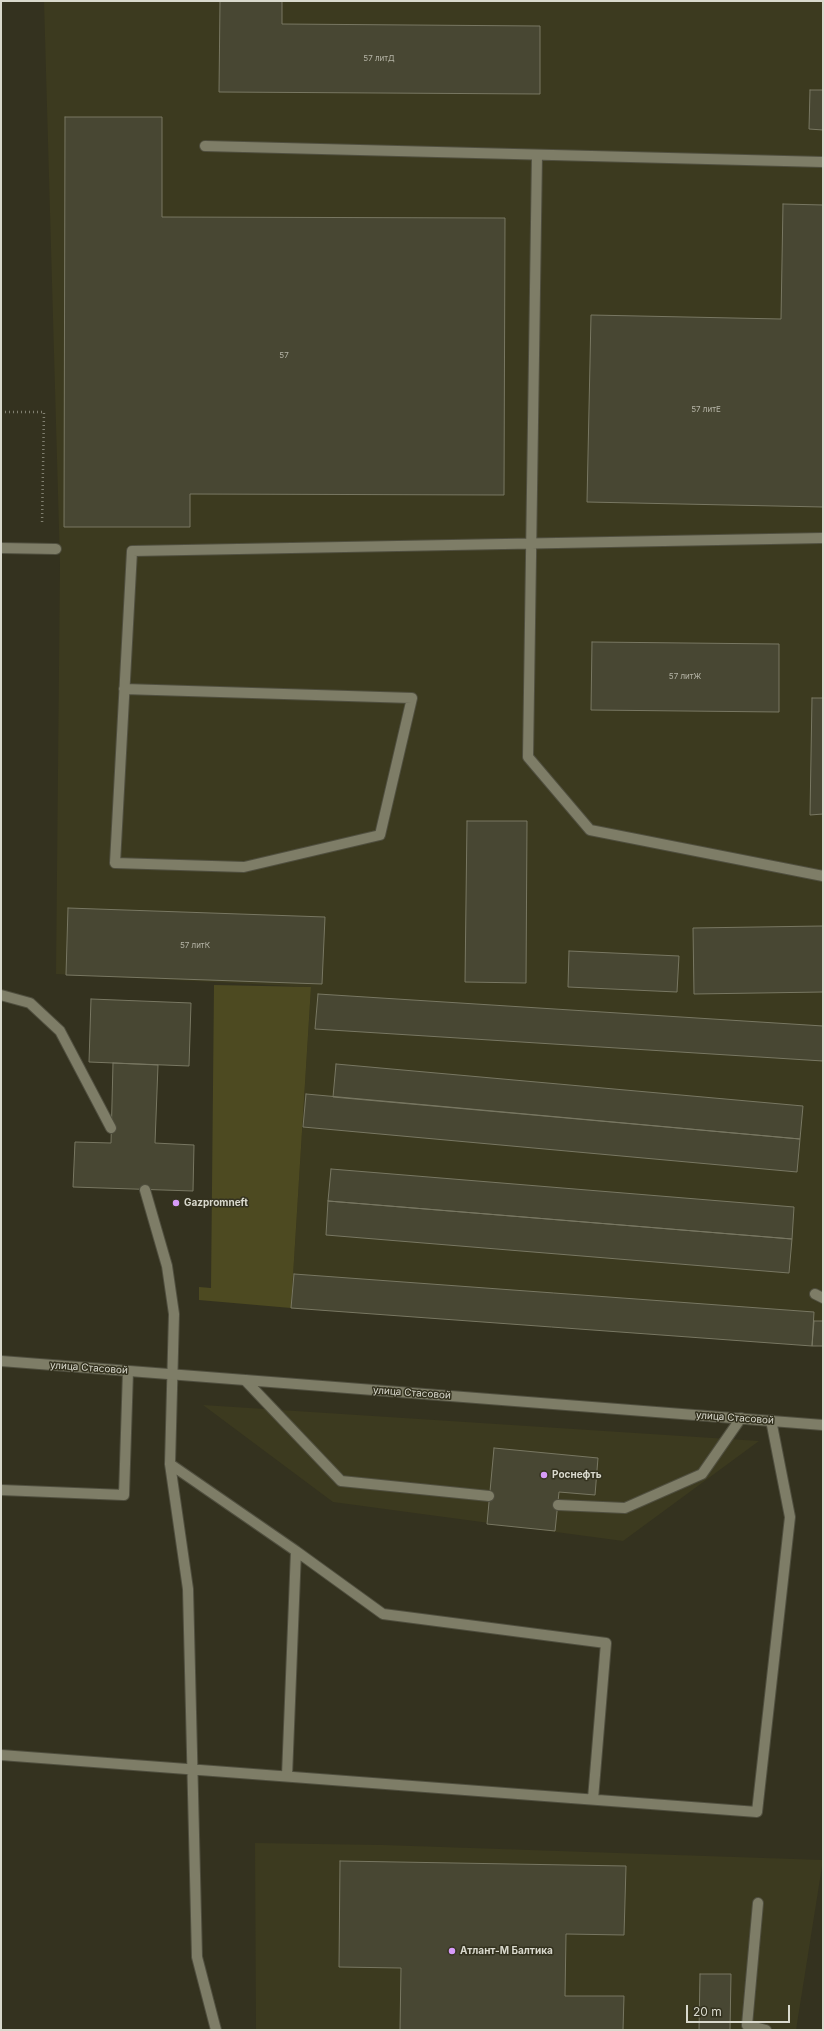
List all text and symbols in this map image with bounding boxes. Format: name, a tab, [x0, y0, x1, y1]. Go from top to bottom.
house number: 57 литД	[363, 54, 395, 64]
house number: 57	[279, 351, 289, 361]
house number: 57 литЕ	[691, 405, 721, 415]
house number: 57 литЖ	[669, 672, 701, 682]
house number: 57 литК	[180, 941, 210, 951]
place label: Gazpromneft	[184, 1197, 248, 1209]
marker: Gazpromneft	[171, 1198, 181, 1208]
street label: улица Стасовой	[50, 1359, 128, 1377]
street label: улица Стасовой	[373, 1384, 451, 1402]
street label: улица Стасовой	[696, 1409, 774, 1427]
place label: Роснефть	[552, 1469, 602, 1481]
marker: Роснефть	[539, 1470, 549, 1480]
place label: Атлант-М Балтика	[460, 1945, 553, 1957]
marker: Атлант-М Балтика	[447, 1946, 457, 1956]
scale bar	[688, 1997, 792, 2023]
text: 20 m	[693, 2004, 722, 2019]

